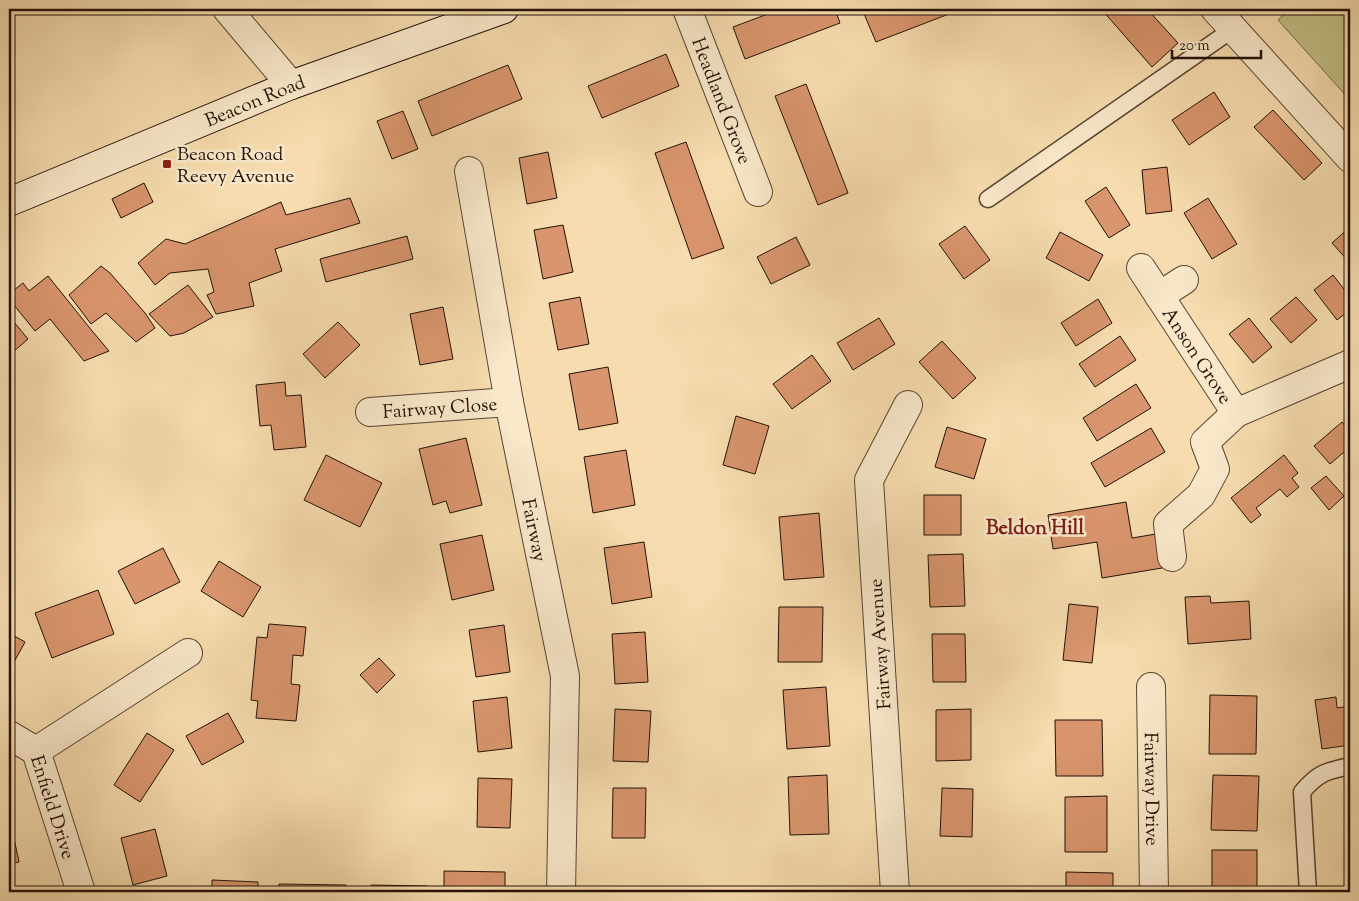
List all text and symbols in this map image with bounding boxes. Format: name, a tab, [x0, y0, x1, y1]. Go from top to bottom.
scale bar	[1172, 28, 1260, 60]
street label: Headland Grove	[683, 34, 757, 169]
text: 20 m	[1179, 36, 1210, 57]
street label: Beacon Road	[201, 70, 310, 135]
place label: Beacon Road Reevy Avenue	[177, 142, 295, 191]
marker: Beacon Road Reevy Avenue	[161, 158, 173, 170]
street label: Anson Grove	[1154, 303, 1238, 410]
street label: Fairway Close	[382, 392, 498, 427]
street label: Fairway	[513, 497, 552, 565]
district label: Beldon Hill	[986, 515, 1084, 544]
street label: Fairway Avenue	[863, 577, 900, 710]
street label: Fairway Drive	[1136, 732, 1164, 846]
street label: Enfield Drive	[22, 752, 81, 863]

